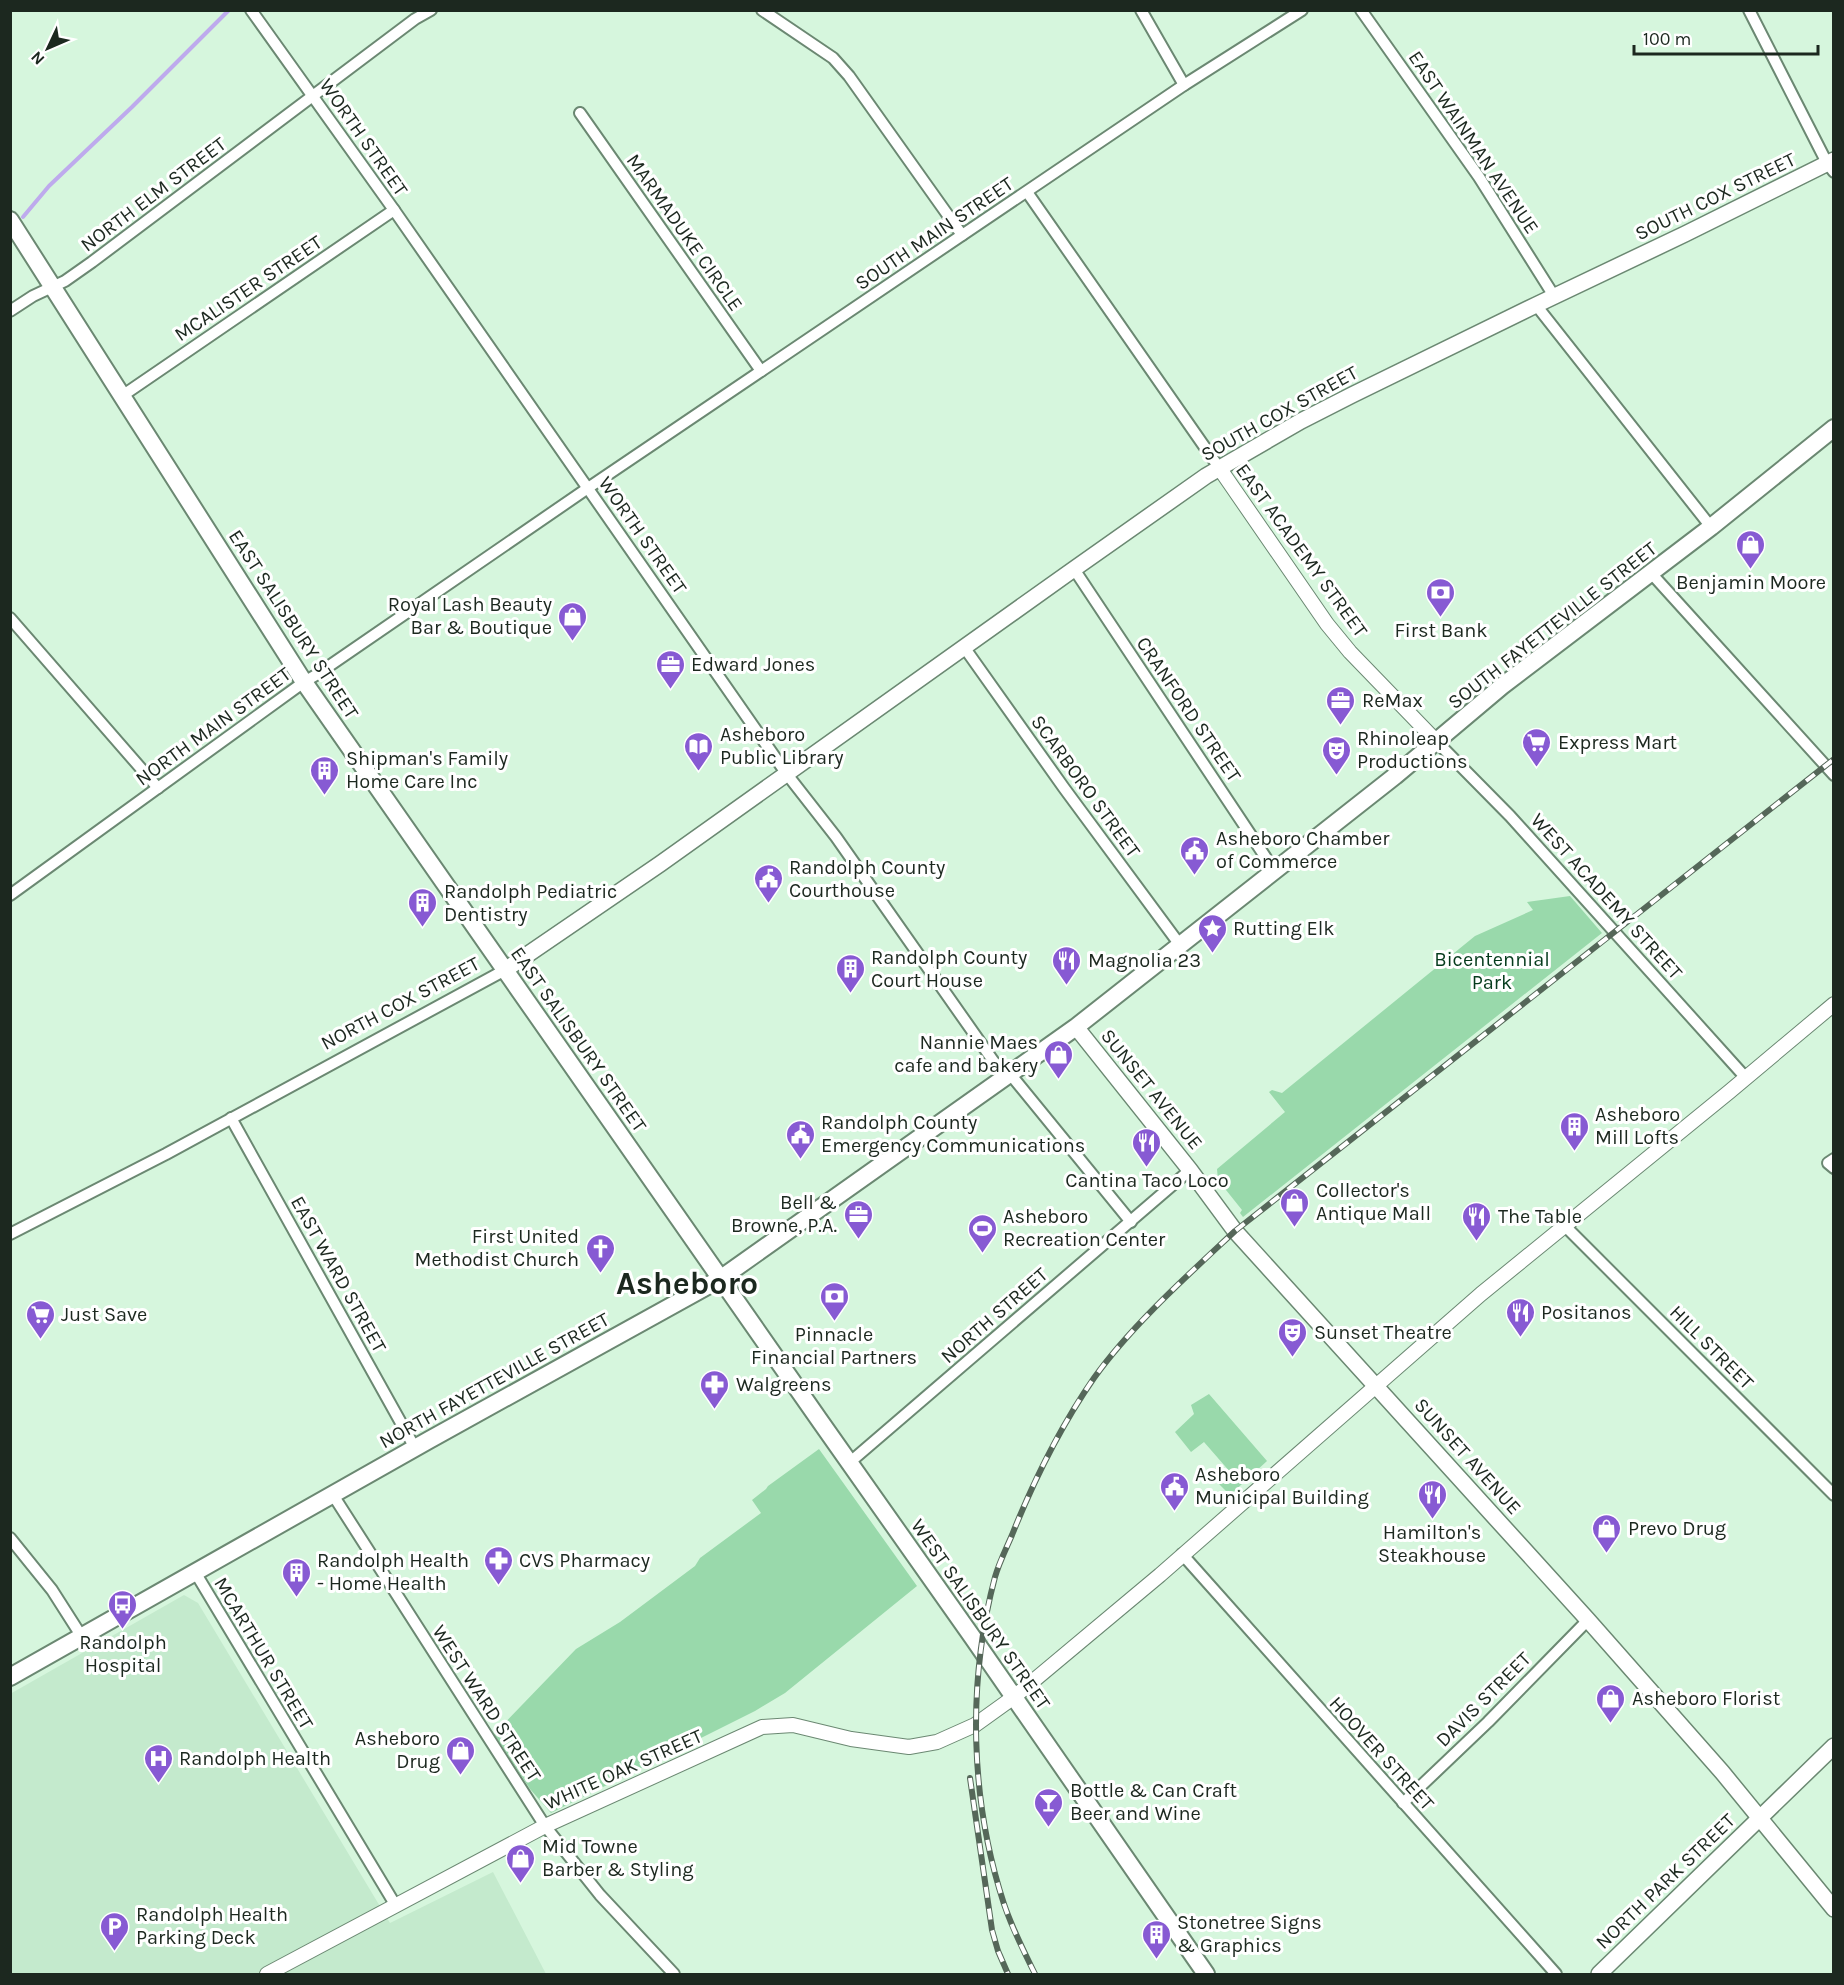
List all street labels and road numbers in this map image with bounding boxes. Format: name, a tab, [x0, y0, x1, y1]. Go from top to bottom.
street label: EAST WAINMAN AVENUE	[1404, 46, 1543, 238]
street label: WORTH STREET	[315, 74, 413, 200]
street label: NORTH ELM STREET	[76, 132, 231, 257]
street label: SOUTH COX STREET	[1631, 148, 1799, 245]
street label: MARMADUKE CIRCLE	[622, 149, 747, 315]
street label: SOUTH MAIN STREET	[851, 172, 1018, 295]
street label: MCALISTER STREET	[170, 231, 326, 346]
street label: SOUTH COX STREET	[1197, 361, 1362, 466]
street label: EAST ACADEMY STREET	[1231, 459, 1372, 642]
street label: WORTH STREET	[594, 472, 692, 598]
street label: EAST SALISBURY STREET	[224, 526, 363, 723]
street label: SOUTH FAYETTEVILLE STREET	[1443, 537, 1661, 714]
street label: CRANFORD STREET	[1131, 632, 1246, 786]
street label: NORTH MAIN STREET	[131, 662, 295, 790]
street label: SCARBORO STREET	[1026, 711, 1145, 862]
street label: WEST ACADEMY STREET	[1526, 809, 1687, 984]
street label: EAST SALISBURY STREET	[506, 942, 651, 1136]
street label: NORTH COX STREET	[317, 952, 483, 1055]
street label: SUNSET AVENUE	[1096, 1024, 1207, 1154]
street label: EAST WARD STREET	[286, 1192, 391, 1357]
street label: NORTH STREET	[936, 1263, 1052, 1368]
street label: HILL STREET	[1665, 1301, 1758, 1394]
street label: NORTH FAYETTEVILLE STREET	[375, 1308, 613, 1453]
street label: SUNSET AVENUE	[1409, 1394, 1526, 1519]
street label: WEST SALISBURY STREET	[906, 1515, 1055, 1714]
street label: MCARTHUR STREET	[209, 1573, 318, 1733]
street label: WEST WARD STREET	[427, 1621, 546, 1786]
street label: DAVIS STREET	[1431, 1647, 1536, 1752]
street label: HOOVER STREET	[1324, 1692, 1439, 1815]
street label: WHITE OAK STREET	[540, 1724, 706, 1815]
street label: NORTH PARK STREET	[1591, 1809, 1740, 1954]

